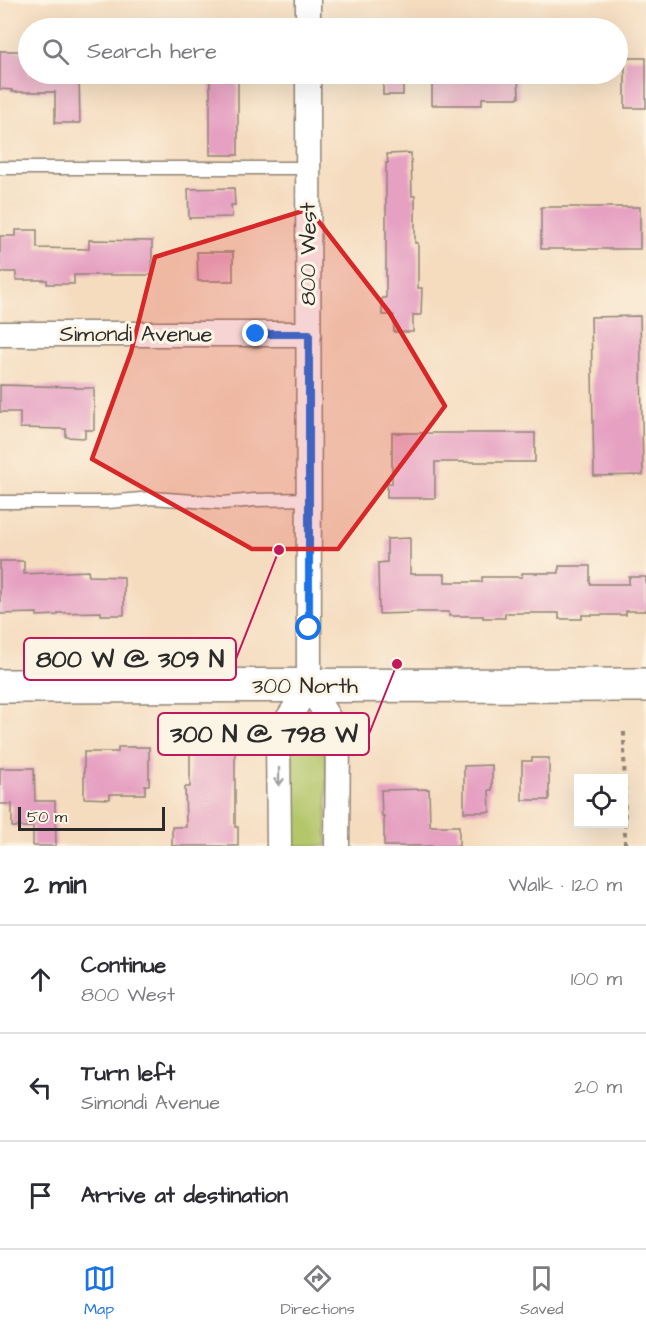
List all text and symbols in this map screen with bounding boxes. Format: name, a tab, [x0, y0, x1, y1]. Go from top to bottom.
search box	[18, 18, 628, 84]
icon: search	[39, 35, 72, 68]
text: Search here	[87, 36, 217, 67]
street label: 800 West	[293, 202, 324, 306]
street label: Simondi Avenue	[60, 319, 213, 350]
route end	[242, 320, 268, 346]
route start	[295, 614, 321, 640]
callout: 800 W @ 309 N	[24, 638, 236, 680]
text: 800 W @ 309 N	[36, 643, 224, 677]
street label: 300 North	[252, 671, 358, 702]
callout: 300 N @ 798 W	[158, 713, 369, 755]
text: 300 N @ 798 W	[169, 718, 358, 752]
one-way arrow	[273, 767, 285, 787]
map controls	[574, 774, 628, 828]
button: locate	[574, 774, 628, 828]
scale bar	[18, 804, 165, 832]
text: 50 m	[27, 806, 67, 828]
text: 2 min	[24, 867, 86, 903]
text: Walk · 120 m	[509, 871, 622, 899]
text: Continue	[81, 950, 166, 981]
icon: ahead	[24, 963, 57, 996]
text: 100 m	[571, 965, 622, 993]
text: 800 West	[81, 981, 175, 1009]
text: Turn left	[81, 1058, 175, 1089]
icon: left	[24, 1071, 57, 1104]
text: 20 m	[574, 1073, 622, 1101]
text: Simondi Avenue	[81, 1089, 220, 1117]
icon: arrive	[24, 1179, 57, 1212]
text: Arrive at destination	[81, 1180, 288, 1211]
tab: Map	[83, 1262, 116, 1320]
tab: Directions	[281, 1262, 355, 1320]
tab: Saved	[520, 1262, 563, 1320]

